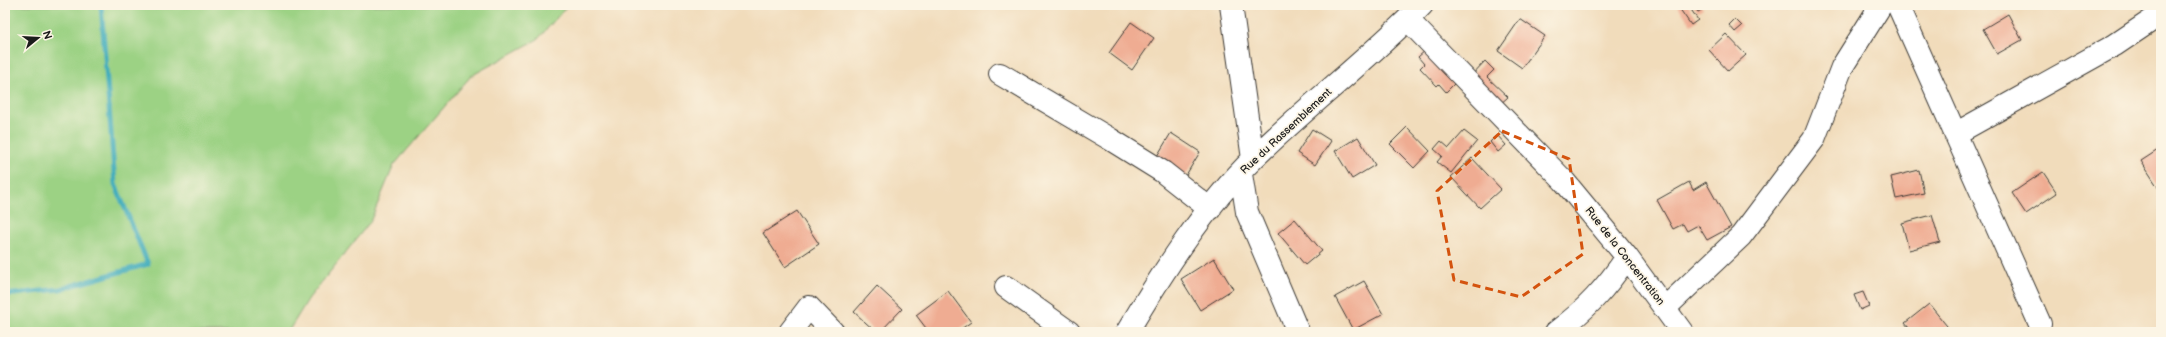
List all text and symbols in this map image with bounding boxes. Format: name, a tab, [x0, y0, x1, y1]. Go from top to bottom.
north arrow	[18, 18, 58, 58]
text: N	[40, 29, 54, 41]
street label: Rue du Rassemblement	[1238, 85, 1335, 177]
street label: Rue de la Concentration	[1583, 204, 1667, 308]

